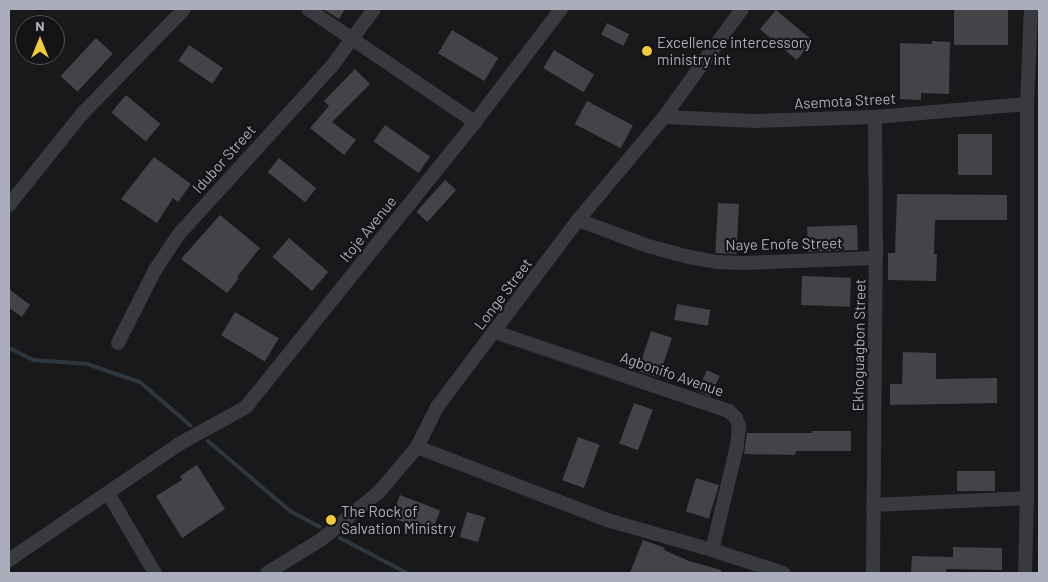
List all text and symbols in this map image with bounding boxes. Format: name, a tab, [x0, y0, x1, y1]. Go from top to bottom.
north arrow	[15, 15, 65, 65]
text: N	[35, 17, 45, 34]
place label: Excellence intercessory ministry int	[657, 33, 812, 68]
marker: Excellence intercessory ministry int	[641, 45, 653, 57]
street label: Asemota Street	[794, 89, 896, 113]
street label: Idubor Street	[189, 121, 259, 197]
street label: Itoje Avenue	[336, 192, 400, 266]
street label: Naye Enofe Street	[725, 234, 843, 254]
street label: Longe Street	[470, 255, 536, 333]
street label: Ekhoguagbon Street	[849, 278, 869, 412]
street label: Agbonifo Avenue	[618, 348, 726, 400]
place label: The Rock of Salvation Ministry	[341, 502, 456, 537]
marker: The Rock of Salvation Ministry	[325, 514, 337, 526]

